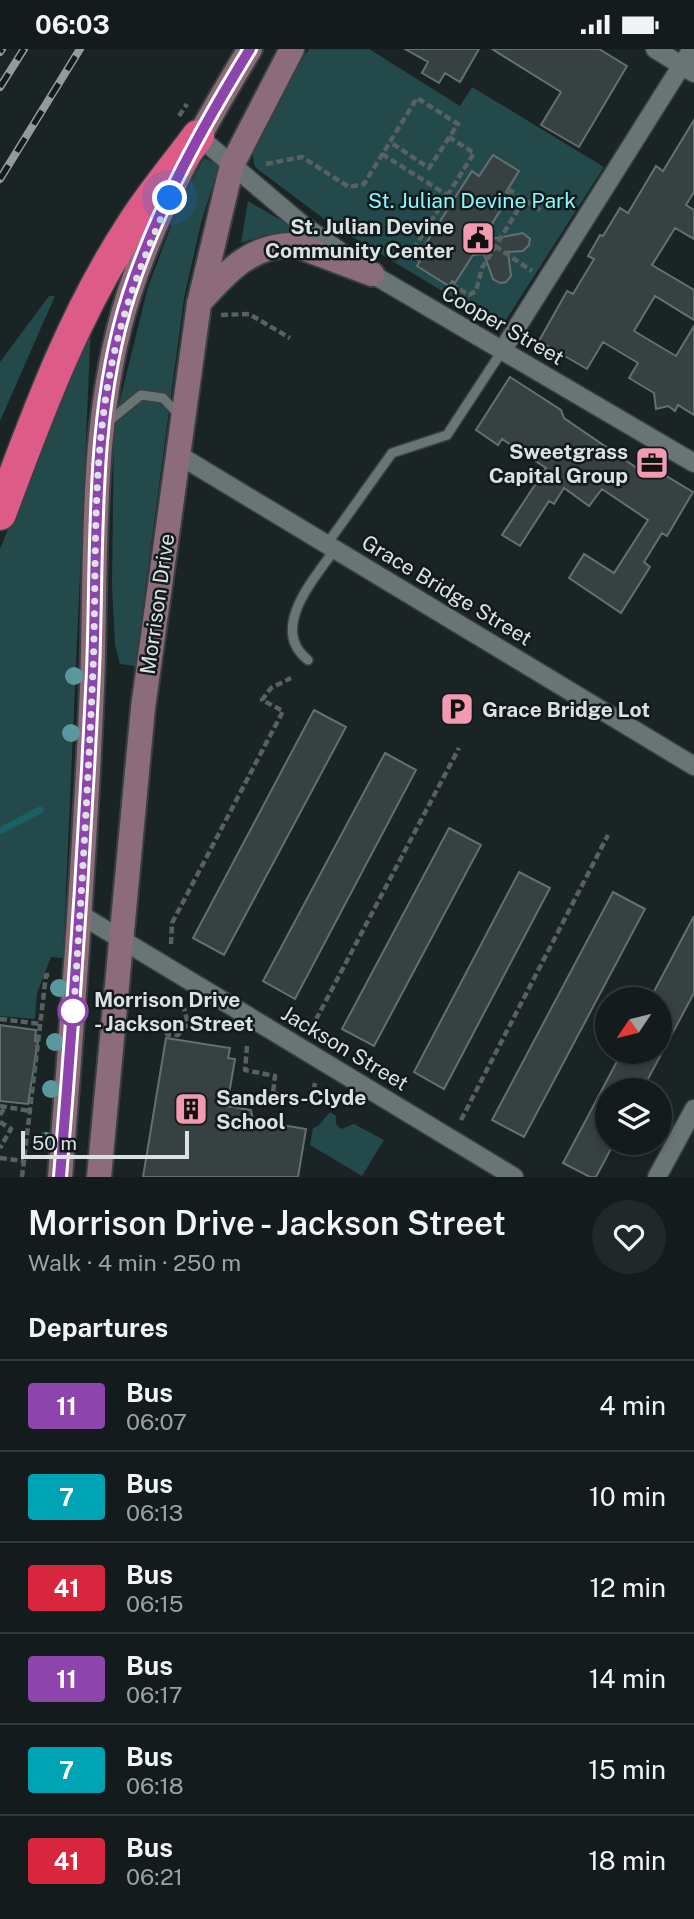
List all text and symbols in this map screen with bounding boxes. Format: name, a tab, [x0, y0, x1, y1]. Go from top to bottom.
text: 06:03	[35, 9, 110, 40]
your location	[152, 180, 187, 215]
park label: St. Julian Devine Park	[368, 188, 576, 213]
place label: St. Julian Devine Community Center	[265, 214, 454, 263]
public building icon: St. Julian Devine Community Center	[459, 219, 497, 257]
street label: Cooper Street	[437, 280, 569, 370]
place label: Sweetgrass Capital Group	[489, 439, 628, 488]
office icon: Sweetgrass Capital Group	[633, 444, 671, 482]
street label: Grace Bridge Street	[357, 529, 537, 651]
street label: Morrison Drive	[135, 532, 179, 676]
parking icon: Grace Bridge Lot	[438, 690, 476, 728]
place label: Grace Bridge Lot	[482, 697, 650, 722]
place label: Morrison Drive - Jackson Street	[94, 987, 253, 1036]
north arrow	[595, 987, 672, 1064]
map controls	[595, 987, 672, 1155]
marker: Morrison Drive - Jackson Street	[58, 996, 88, 1026]
street label: Jackson Street	[277, 1000, 413, 1096]
button: layers	[595, 1078, 672, 1155]
place label: Sanders-Clyde School	[216, 1085, 366, 1134]
building icon: Sanders-Clyde School	[172, 1090, 210, 1128]
scale bar	[21, 1128, 189, 1160]
text: 50 m	[32, 1132, 77, 1154]
button: heart	[592, 1200, 666, 1274]
text: Morrison Drive - Jackson Street	[28, 1204, 506, 1242]
text: Walk · 4 min · 250 m	[28, 1249, 241, 1276]
text: Departures	[28, 1312, 168, 1343]
text: Bus	[126, 1377, 173, 1408]
text: 4 min	[599, 1390, 666, 1421]
text: 11	[56, 1392, 77, 1420]
text: 06:07	[126, 1408, 187, 1435]
text: Bus	[126, 1468, 173, 1499]
text: 10 min	[589, 1481, 666, 1512]
text: 7	[59, 1483, 74, 1511]
text: 06:13	[126, 1499, 183, 1526]
text: Bus	[126, 1559, 173, 1590]
text: 12 min	[590, 1572, 666, 1603]
text: 41	[53, 1574, 80, 1602]
text: 06:15	[126, 1590, 184, 1617]
text: Bus	[126, 1650, 173, 1681]
text: 14 min	[589, 1663, 666, 1694]
text: 11	[56, 1665, 77, 1693]
text: 06:17	[126, 1681, 183, 1708]
text: Bus	[126, 1741, 173, 1772]
text: 15 min	[588, 1754, 666, 1785]
text: 7	[59, 1756, 74, 1784]
text: 06:18	[126, 1772, 184, 1799]
text: Bus	[126, 1832, 173, 1863]
text: 18 min	[588, 1845, 666, 1876]
text: 41	[53, 1847, 80, 1875]
text: 06:21	[126, 1863, 183, 1890]

